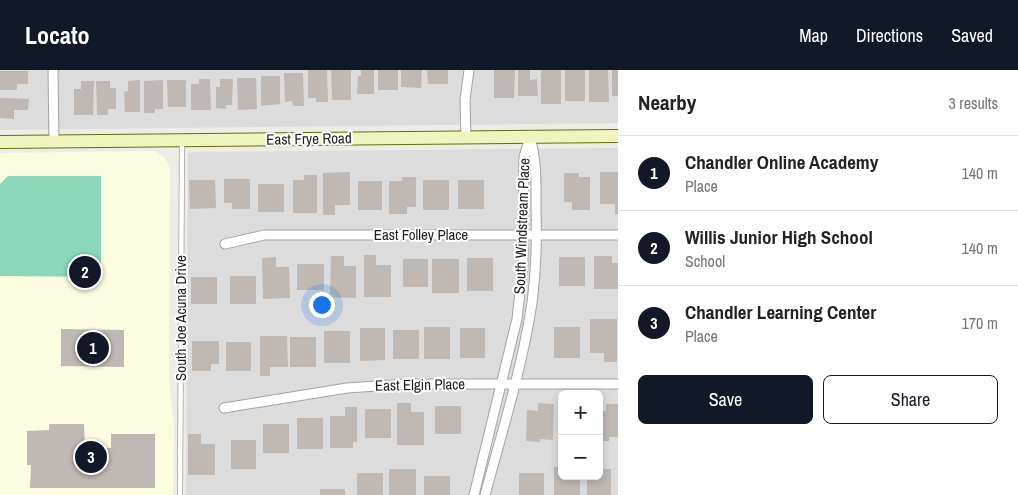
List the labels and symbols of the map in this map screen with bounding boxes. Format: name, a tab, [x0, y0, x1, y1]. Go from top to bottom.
street label: East Frye Road	[266, 127, 352, 150]
street label: South Windstream Place	[509, 157, 534, 294]
street label: East Folley Place	[374, 224, 468, 245]
pin: 2	[69, 253, 101, 291]
street label: South Joe Acuna Drive	[170, 255, 191, 381]
your location	[309, 292, 335, 318]
pin: 1	[77, 329, 109, 367]
street label: East Elgin Place	[375, 373, 465, 396]
pin: 3	[75, 438, 107, 476]

